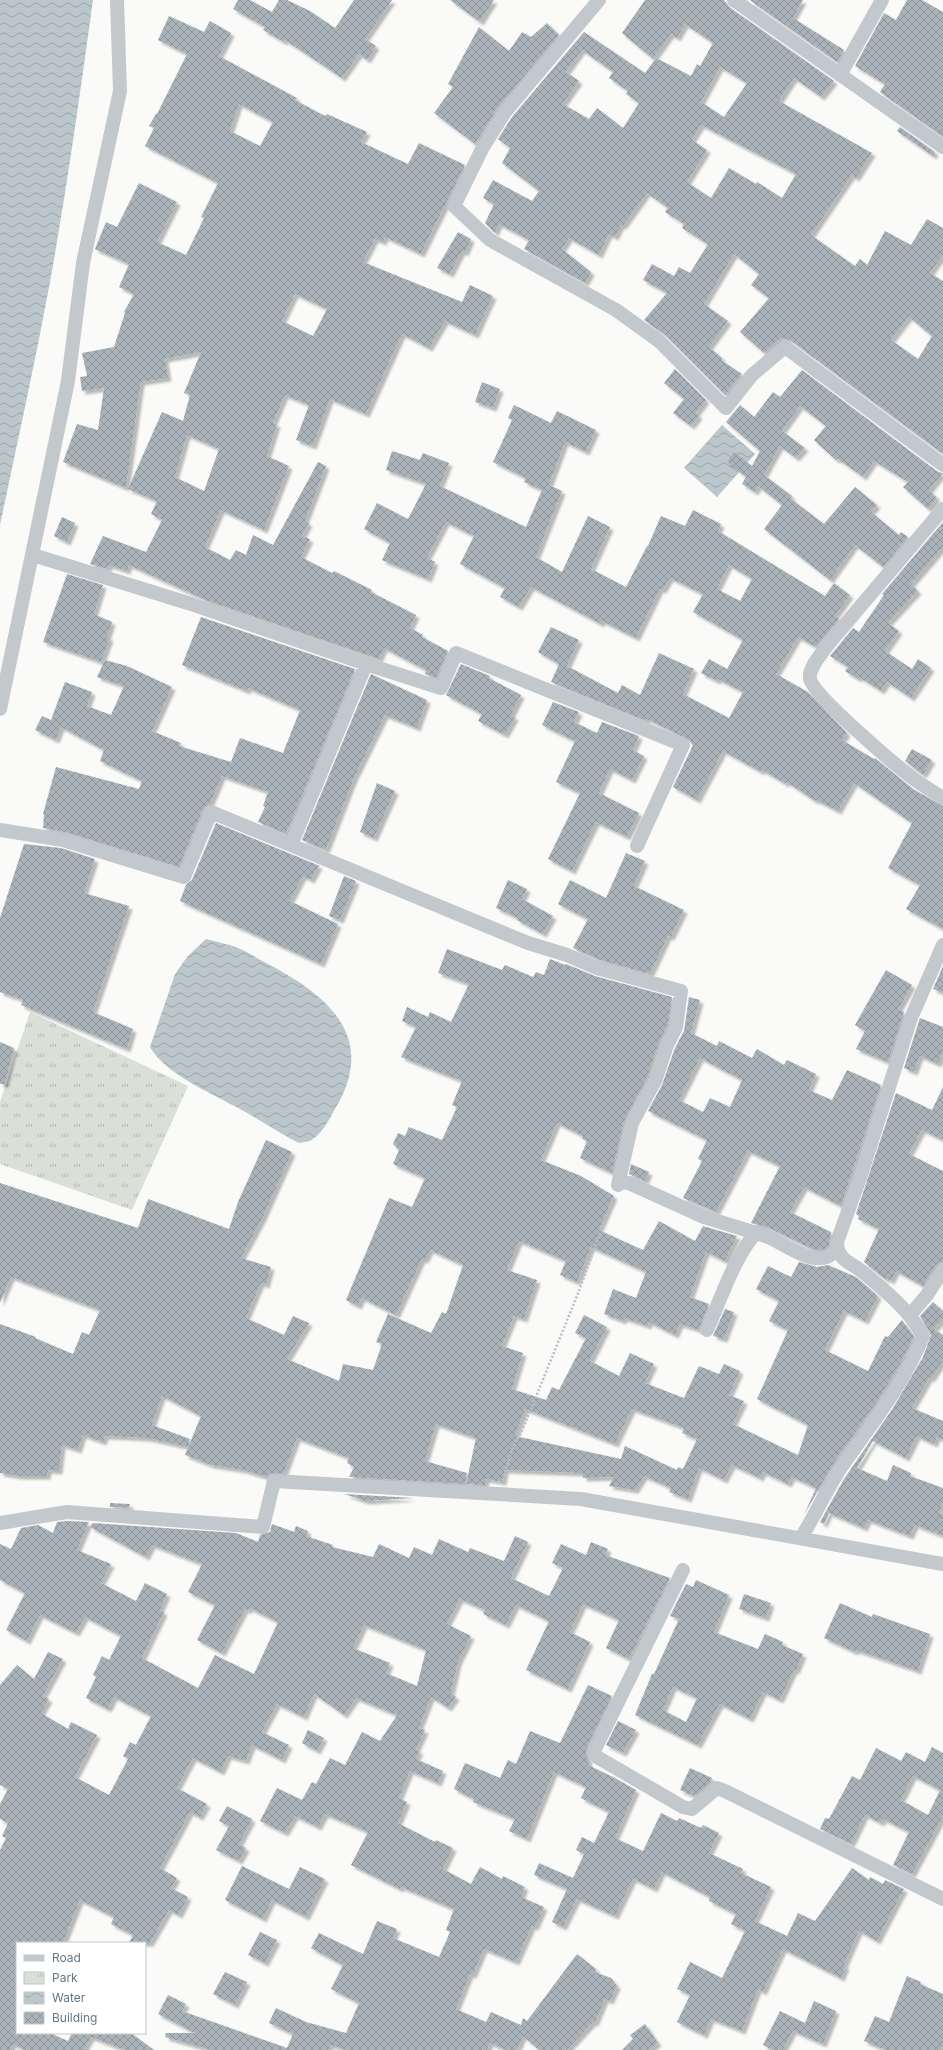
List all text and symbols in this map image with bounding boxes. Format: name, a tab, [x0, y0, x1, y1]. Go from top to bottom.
legend	[16, 1942, 146, 2034]
text: Road	[52, 1950, 81, 1965]
text: Park	[52, 1970, 78, 1985]
text: Water	[52, 1990, 86, 2005]
text: Building	[52, 2010, 97, 2025]

